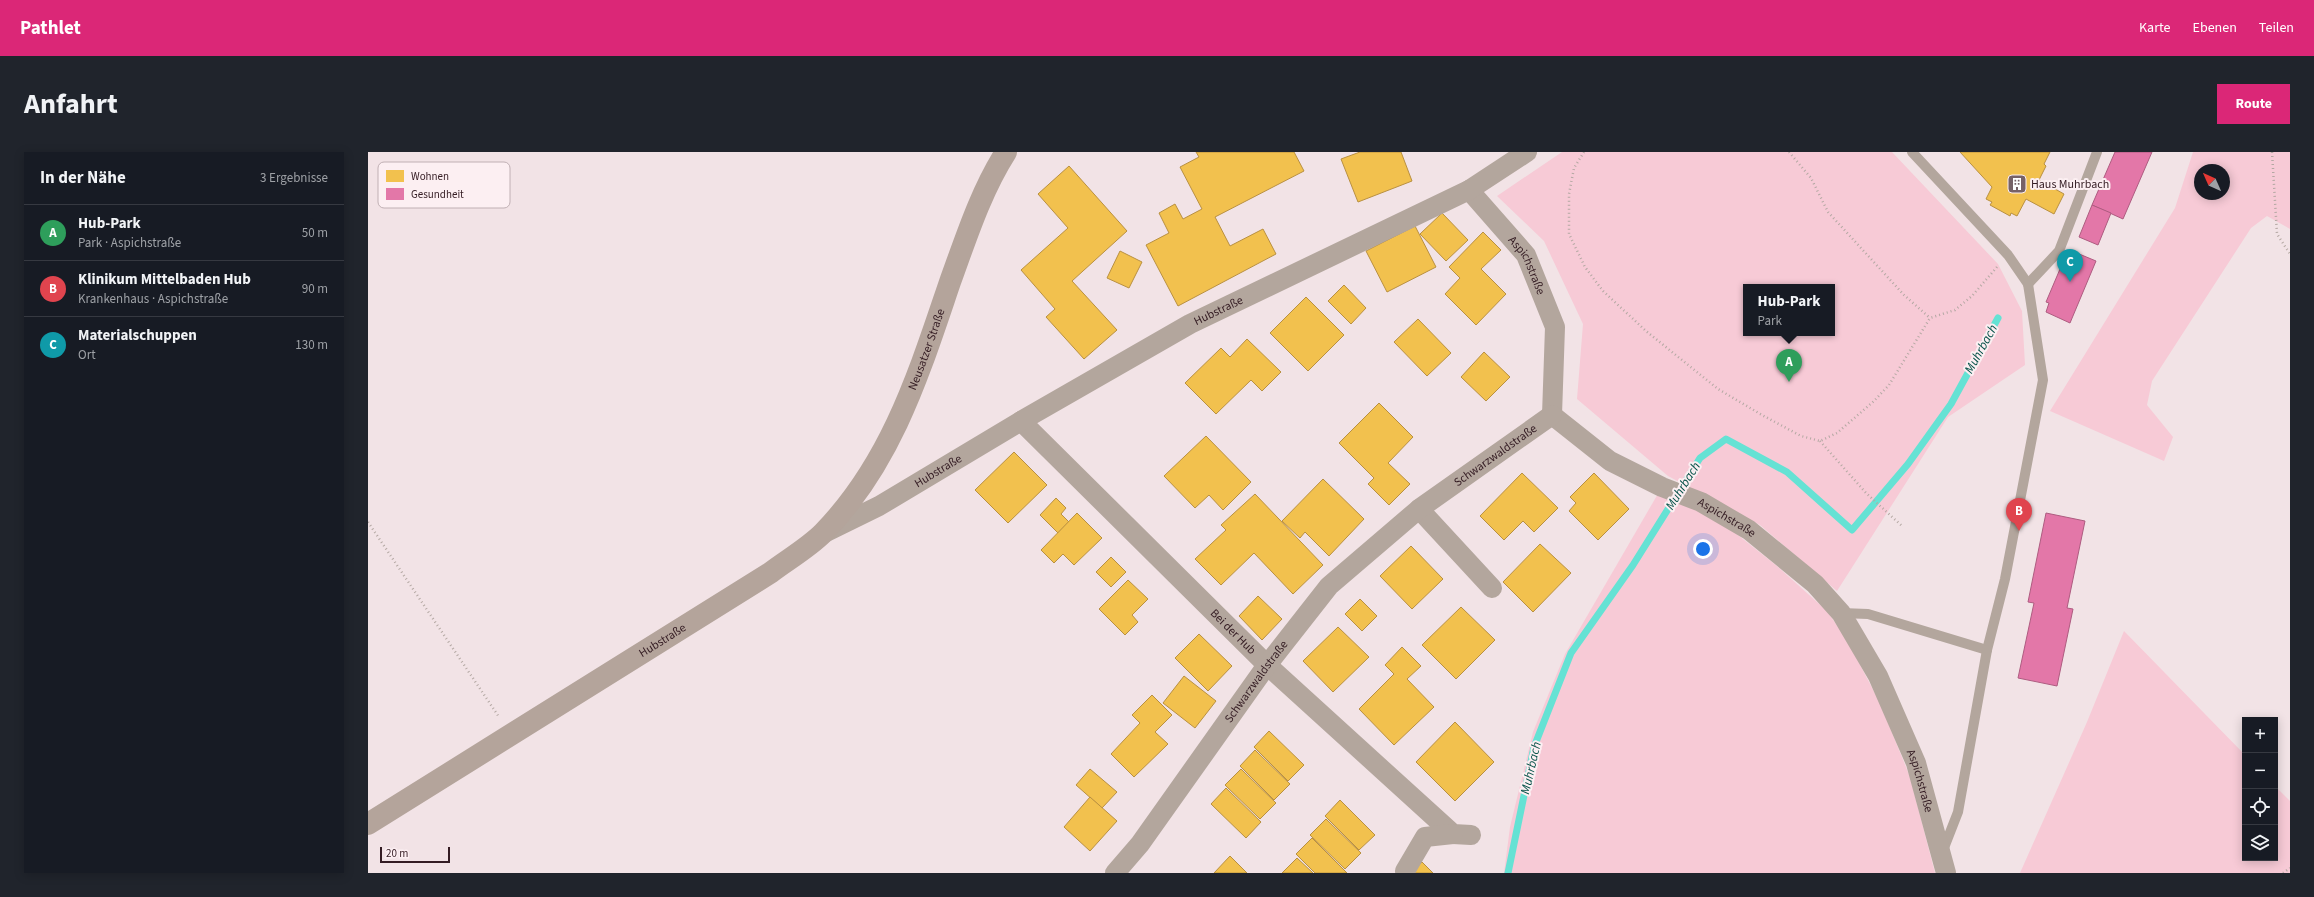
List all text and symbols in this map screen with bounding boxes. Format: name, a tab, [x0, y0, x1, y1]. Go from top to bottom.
text: Pathlet	[20, 15, 81, 42]
text: Karte	[2139, 18, 2171, 38]
text: Ebenen	[2193, 18, 2237, 38]
text: Teilen	[2259, 18, 2294, 38]
text: Anfahrt	[24, 84, 118, 124]
button: Route	[2217, 84, 2290, 124]
legend	[378, 162, 510, 208]
north arrow	[2194, 164, 2230, 200]
text: In der Nähe	[40, 166, 126, 190]
text: 3 Ergebnisse	[260, 169, 328, 187]
text: Wohnen	[411, 169, 449, 184]
building icon: Haus Muhrbach	[2006, 173, 2028, 195]
place label: Haus Muhrbach	[2031, 176, 2109, 193]
text: Gesundheit	[411, 187, 464, 202]
text: Hub-Park	[78, 213, 141, 234]
text: A	[49, 224, 57, 242]
text: 50 m	[302, 224, 328, 242]
street label: Aspichstraße	[1504, 232, 1550, 297]
text: Park · Aspichstraße	[78, 234, 181, 252]
pin: C	[2057, 249, 2083, 282]
text: Klinikum Mittelbaden Hub	[78, 269, 251, 290]
text: B	[49, 280, 57, 298]
text: 90 m	[302, 280, 328, 298]
popup	[1743, 284, 1835, 336]
text: Krankenhaus · Aspichstraße	[78, 290, 228, 308]
street label: Hubstraße	[1191, 291, 1246, 329]
text: Hub-Park	[1758, 291, 1820, 312]
street label: Neusatzer Straße	[904, 306, 949, 393]
text: Park	[1758, 312, 1782, 330]
water label: Muhrbach	[1960, 321, 2002, 377]
text: Materialschuppen	[78, 325, 197, 346]
text: C	[49, 336, 57, 354]
text: 130 m	[295, 336, 328, 354]
text: Ort	[78, 346, 96, 364]
pin: A	[1776, 349, 1802, 382]
street label: Schwarzwaldstraße	[1450, 420, 1540, 490]
street label: Hubstraße	[911, 450, 965, 492]
water label: Muhrbach	[1661, 458, 1705, 513]
street label: Aspichstraße	[1695, 493, 1760, 541]
pin: B	[2006, 498, 2032, 531]
your location	[1693, 539, 1713, 559]
street label: Bei der Hub	[1207, 605, 1260, 658]
street label: Hubstraße	[635, 619, 689, 661]
street label: Schwarzwaldstraße	[1220, 637, 1292, 726]
map controls	[2242, 717, 2278, 861]
button: +	[2242, 717, 2278, 753]
water label: Muhrbach	[1516, 740, 1546, 796]
street label: Aspichstraße	[1902, 746, 1938, 814]
button: −	[2242, 753, 2278, 789]
button: locate	[2242, 789, 2278, 825]
button: layers	[2242, 825, 2278, 861]
scale bar	[380, 845, 450, 864]
text: 20 m	[386, 846, 408, 861]

